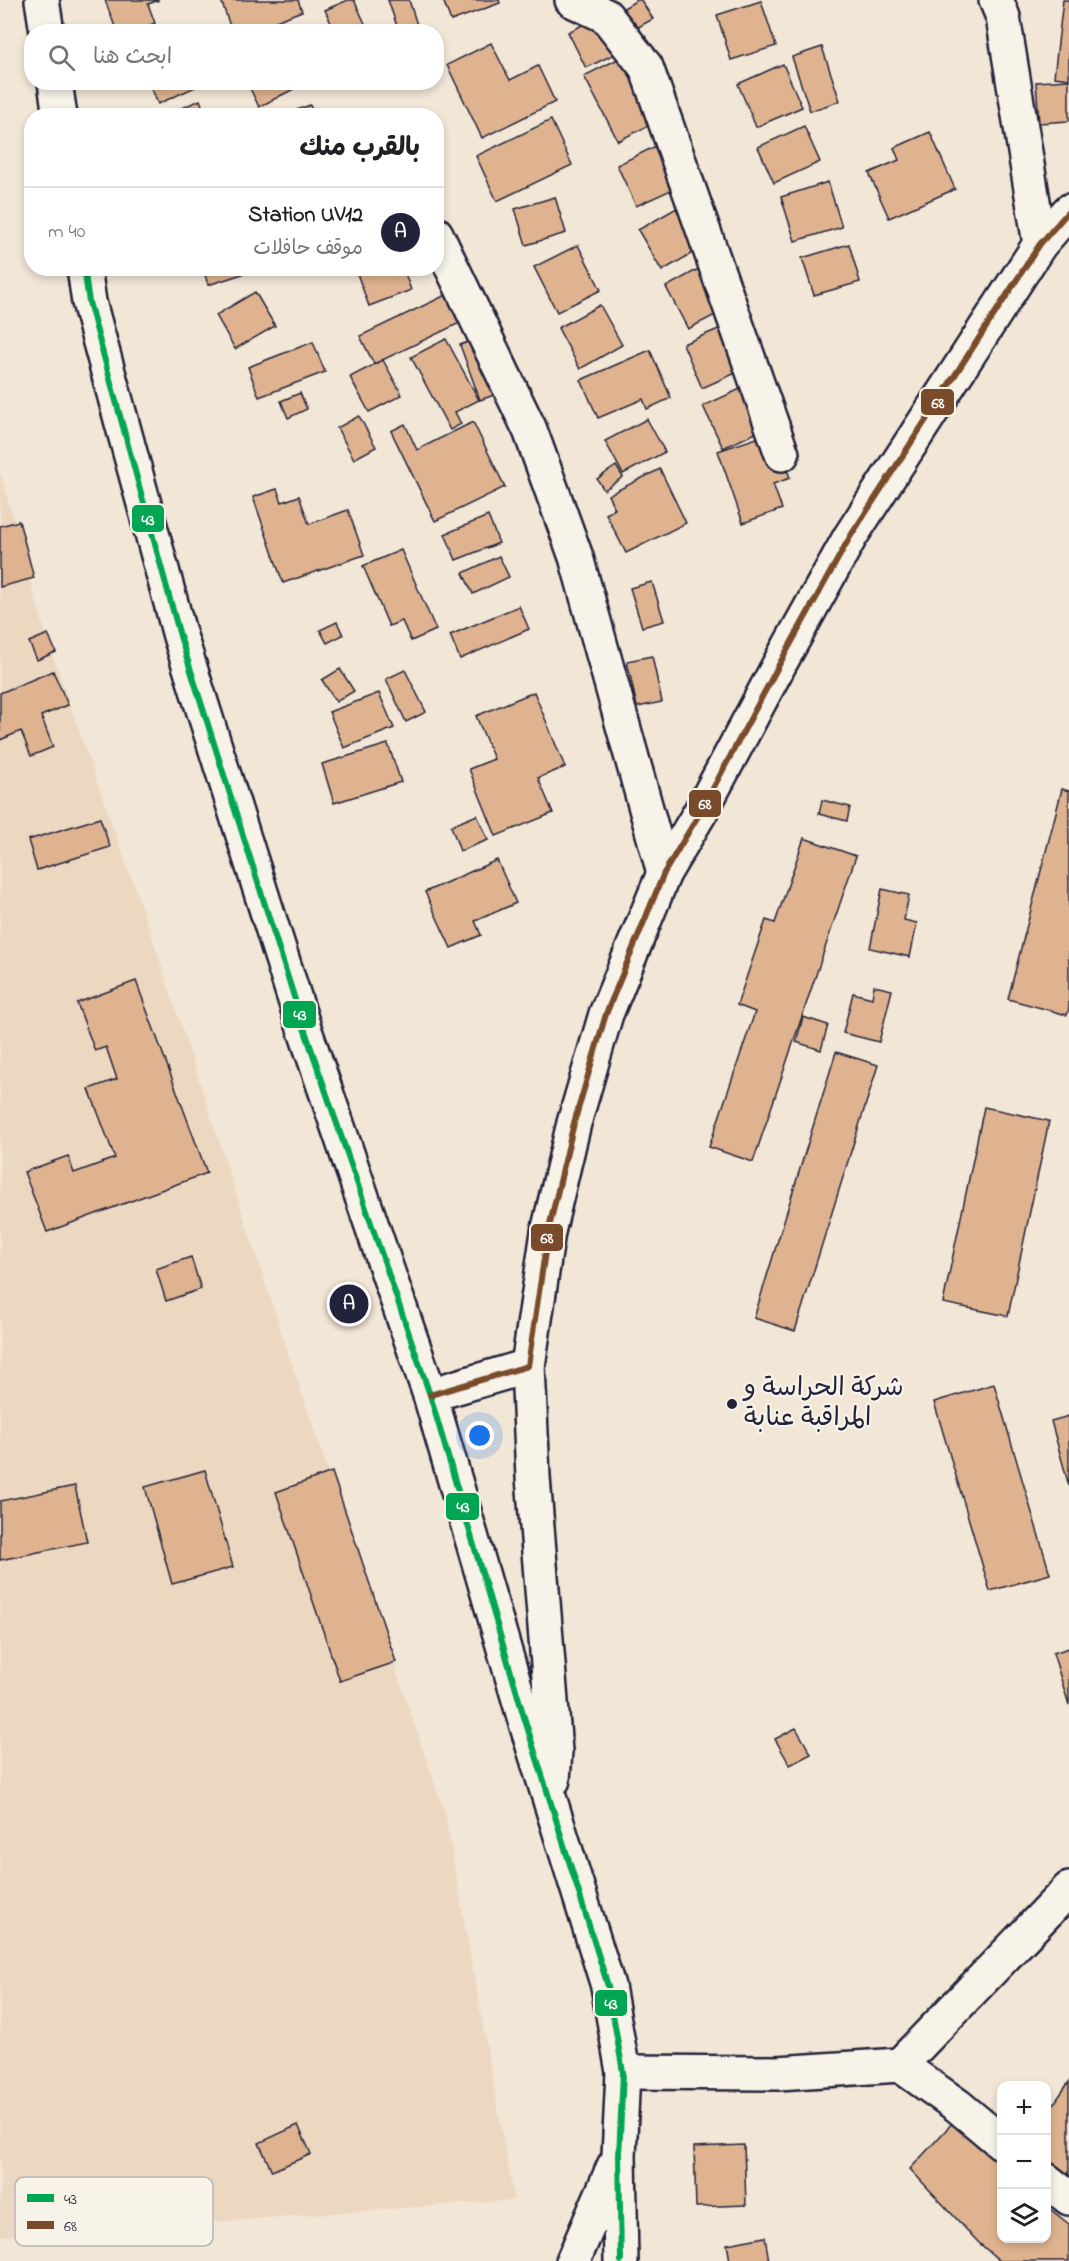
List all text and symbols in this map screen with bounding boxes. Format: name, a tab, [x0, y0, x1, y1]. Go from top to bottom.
search box	[24, 24, 444, 90]
icon: search	[45, 41, 78, 74]
text: ابحث هنا	[93, 42, 172, 74]
text: بالقرب منك	[299, 130, 420, 168]
text: Station UV12	[248, 200, 363, 232]
text: 40 m	[48, 218, 85, 247]
text: A	[394, 218, 407, 247]
text: موقف حافلات	[253, 235, 363, 264]
line badge: 68	[920, 388, 955, 416]
text: 68	[930, 392, 945, 416]
line badge: 43	[131, 504, 165, 533]
text: 43	[140, 509, 155, 533]
line badge: 68	[688, 789, 722, 818]
text: 68	[697, 793, 712, 817]
line badge: 43	[282, 1000, 317, 1029]
text: 43	[292, 1004, 307, 1028]
line badge: 68	[530, 1223, 564, 1252]
text: 68	[539, 1227, 554, 1251]
pin: A	[330, 1282, 368, 1326]
place label: شركة الحراسة و المراقبة عنابة	[742, 1370, 904, 1438]
marker: شركة الحراسة و المراقبة عنابة	[725, 1397, 739, 1411]
your location	[465, 1421, 494, 1450]
line badge: 43	[445, 1492, 480, 1521]
text: 43	[455, 1496, 470, 1520]
line badge: 43	[594, 1989, 628, 2017]
text: 43	[603, 1993, 618, 2017]
map controls	[997, 2081, 1051, 2243]
button: +	[997, 2081, 1051, 2135]
button: −	[997, 2135, 1051, 2189]
legend	[15, 2177, 213, 2246]
text: 43	[64, 2188, 77, 2212]
button: layers	[997, 2189, 1051, 2243]
text: 68	[64, 2215, 77, 2239]

